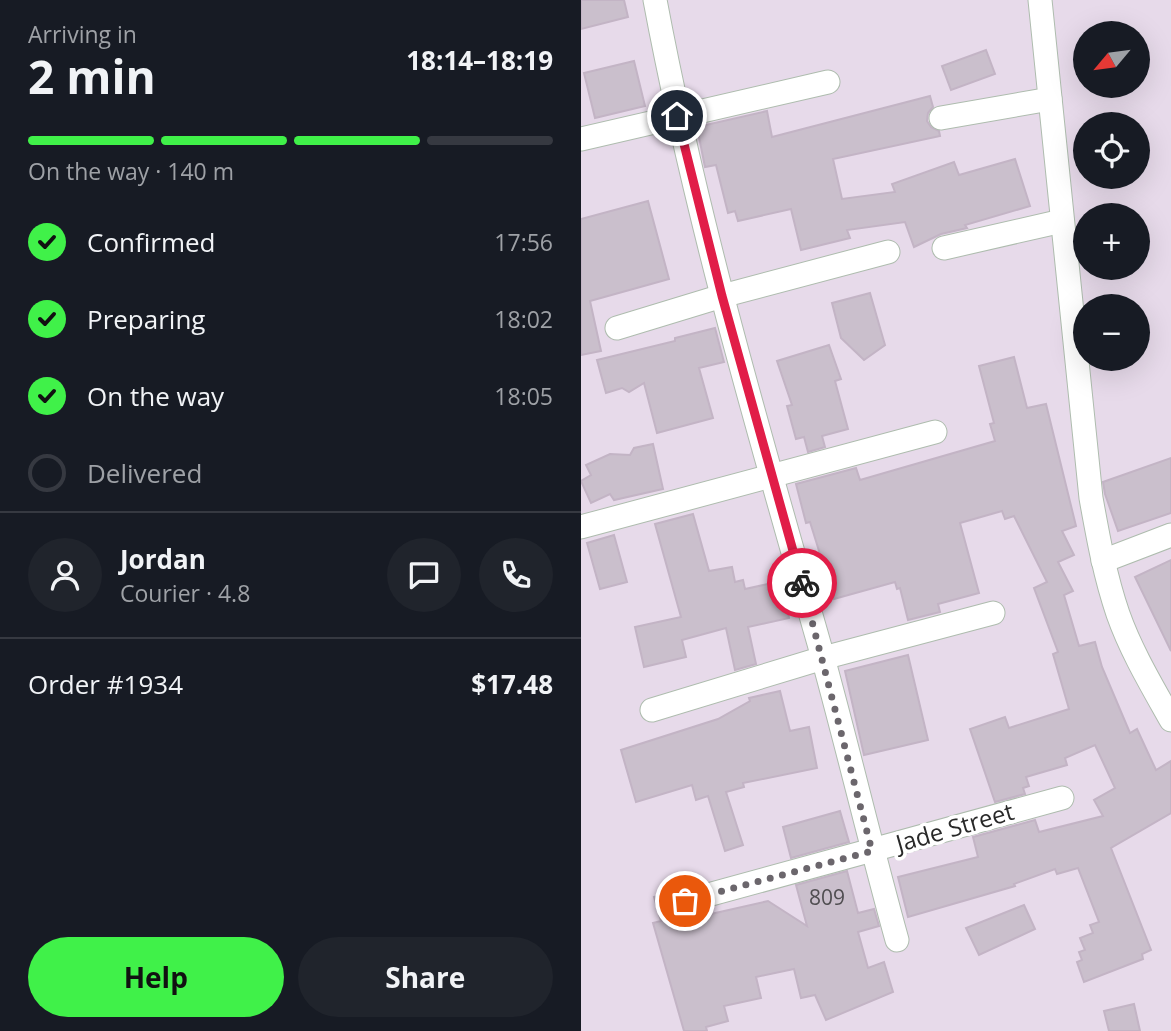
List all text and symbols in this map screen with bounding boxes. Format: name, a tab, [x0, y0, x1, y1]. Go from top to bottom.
text: Arriving in	[28, 18, 137, 50]
north arrow	[1073, 21, 1150, 98]
map controls	[1073, 21, 1150, 371]
text: 18:14–18:19	[406, 42, 553, 78]
text: 2 min	[28, 45, 156, 107]
pin	[647, 86, 707, 146]
icon: home	[658, 97, 696, 135]
button: locate	[1073, 112, 1150, 189]
text: On the way · 140 m	[28, 155, 234, 187]
button: +	[1073, 203, 1150, 280]
icon: check	[28, 223, 66, 261]
text: Confirmed	[87, 224, 215, 260]
text: 17:56	[494, 226, 553, 258]
button: −	[1073, 294, 1150, 371]
icon: check	[28, 300, 66, 338]
text: Preparing	[87, 301, 205, 337]
text: 18:02	[494, 303, 553, 335]
icon: check	[28, 377, 66, 415]
text: On the way	[87, 378, 224, 414]
text: 18:05	[494, 380, 553, 412]
text: Delivered	[87, 455, 202, 491]
button: person	[28, 538, 102, 612]
button: chat	[387, 538, 461, 612]
button: phone	[479, 538, 553, 612]
text: Jordan	[120, 541, 206, 577]
courier	[767, 548, 837, 618]
icon: bike	[783, 564, 821, 602]
text: Courier · 4.8	[120, 577, 250, 609]
text: Order #1934	[28, 666, 183, 702]
text: $17.48	[471, 666, 553, 702]
street label: Jade Street	[890, 794, 1017, 860]
pin	[655, 871, 715, 931]
icon: bag	[666, 882, 704, 920]
house number: 809	[809, 883, 845, 911]
button: Help	[28, 937, 284, 1017]
button: Share	[298, 937, 553, 1017]

